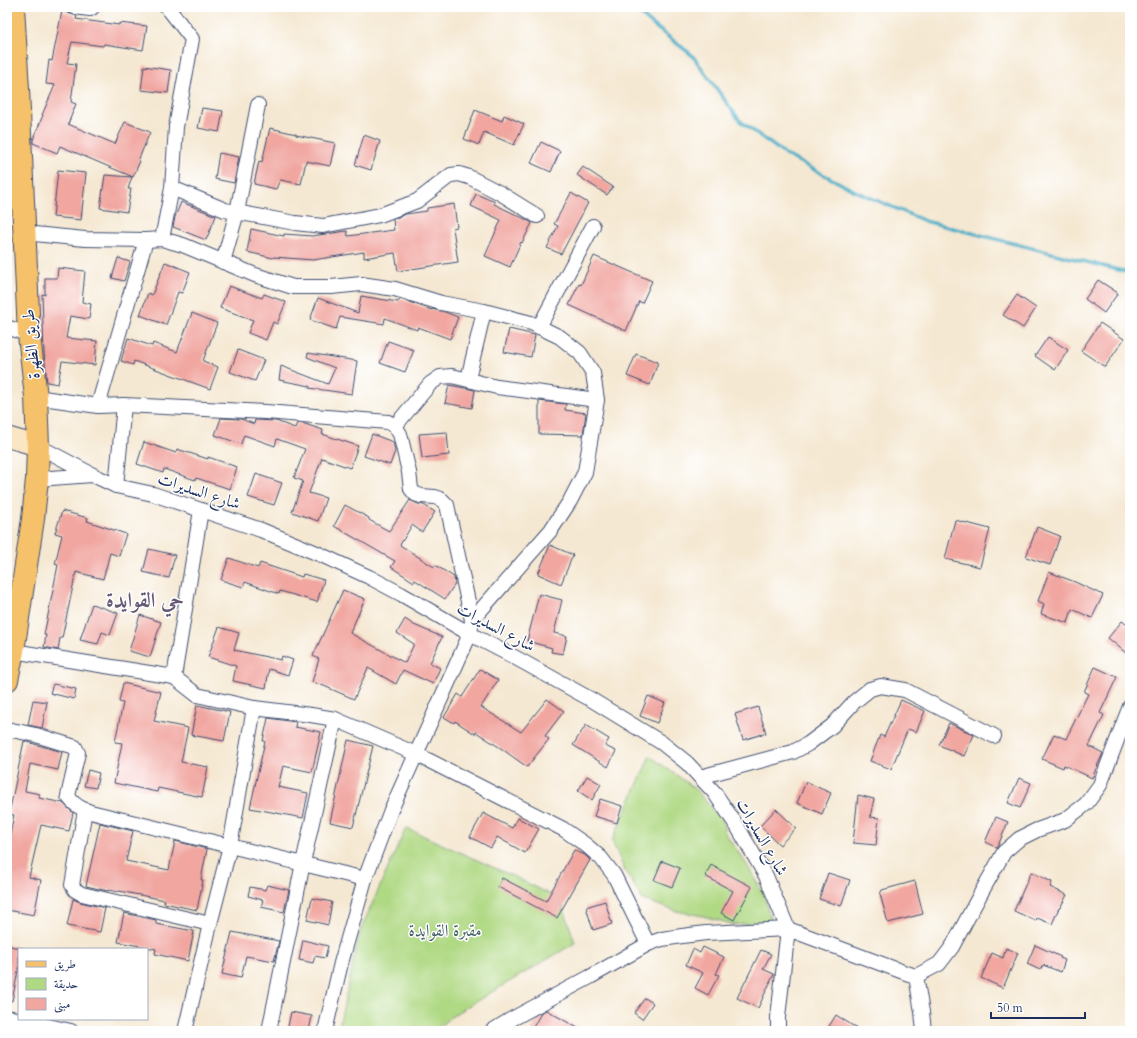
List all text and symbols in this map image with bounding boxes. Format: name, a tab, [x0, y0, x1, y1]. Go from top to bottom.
street label: طريق الظهرة	[16, 308, 46, 380]
street label: شارع السديرات	[154, 467, 243, 517]
district label: حي القوايدة	[106, 586, 184, 618]
street label: شارع السديرات	[452, 597, 539, 659]
street label: شارع السديرات	[729, 794, 793, 881]
park label: مقبرة القوايدة	[408, 919, 482, 942]
legend	[18, 948, 148, 1020]
text: طريق	[54, 956, 76, 972]
text: حديقة	[54, 976, 78, 992]
scale bar	[991, 994, 1085, 1020]
text: مبنى	[54, 996, 70, 1013]
text: 50 m	[997, 1000, 1024, 1016]

